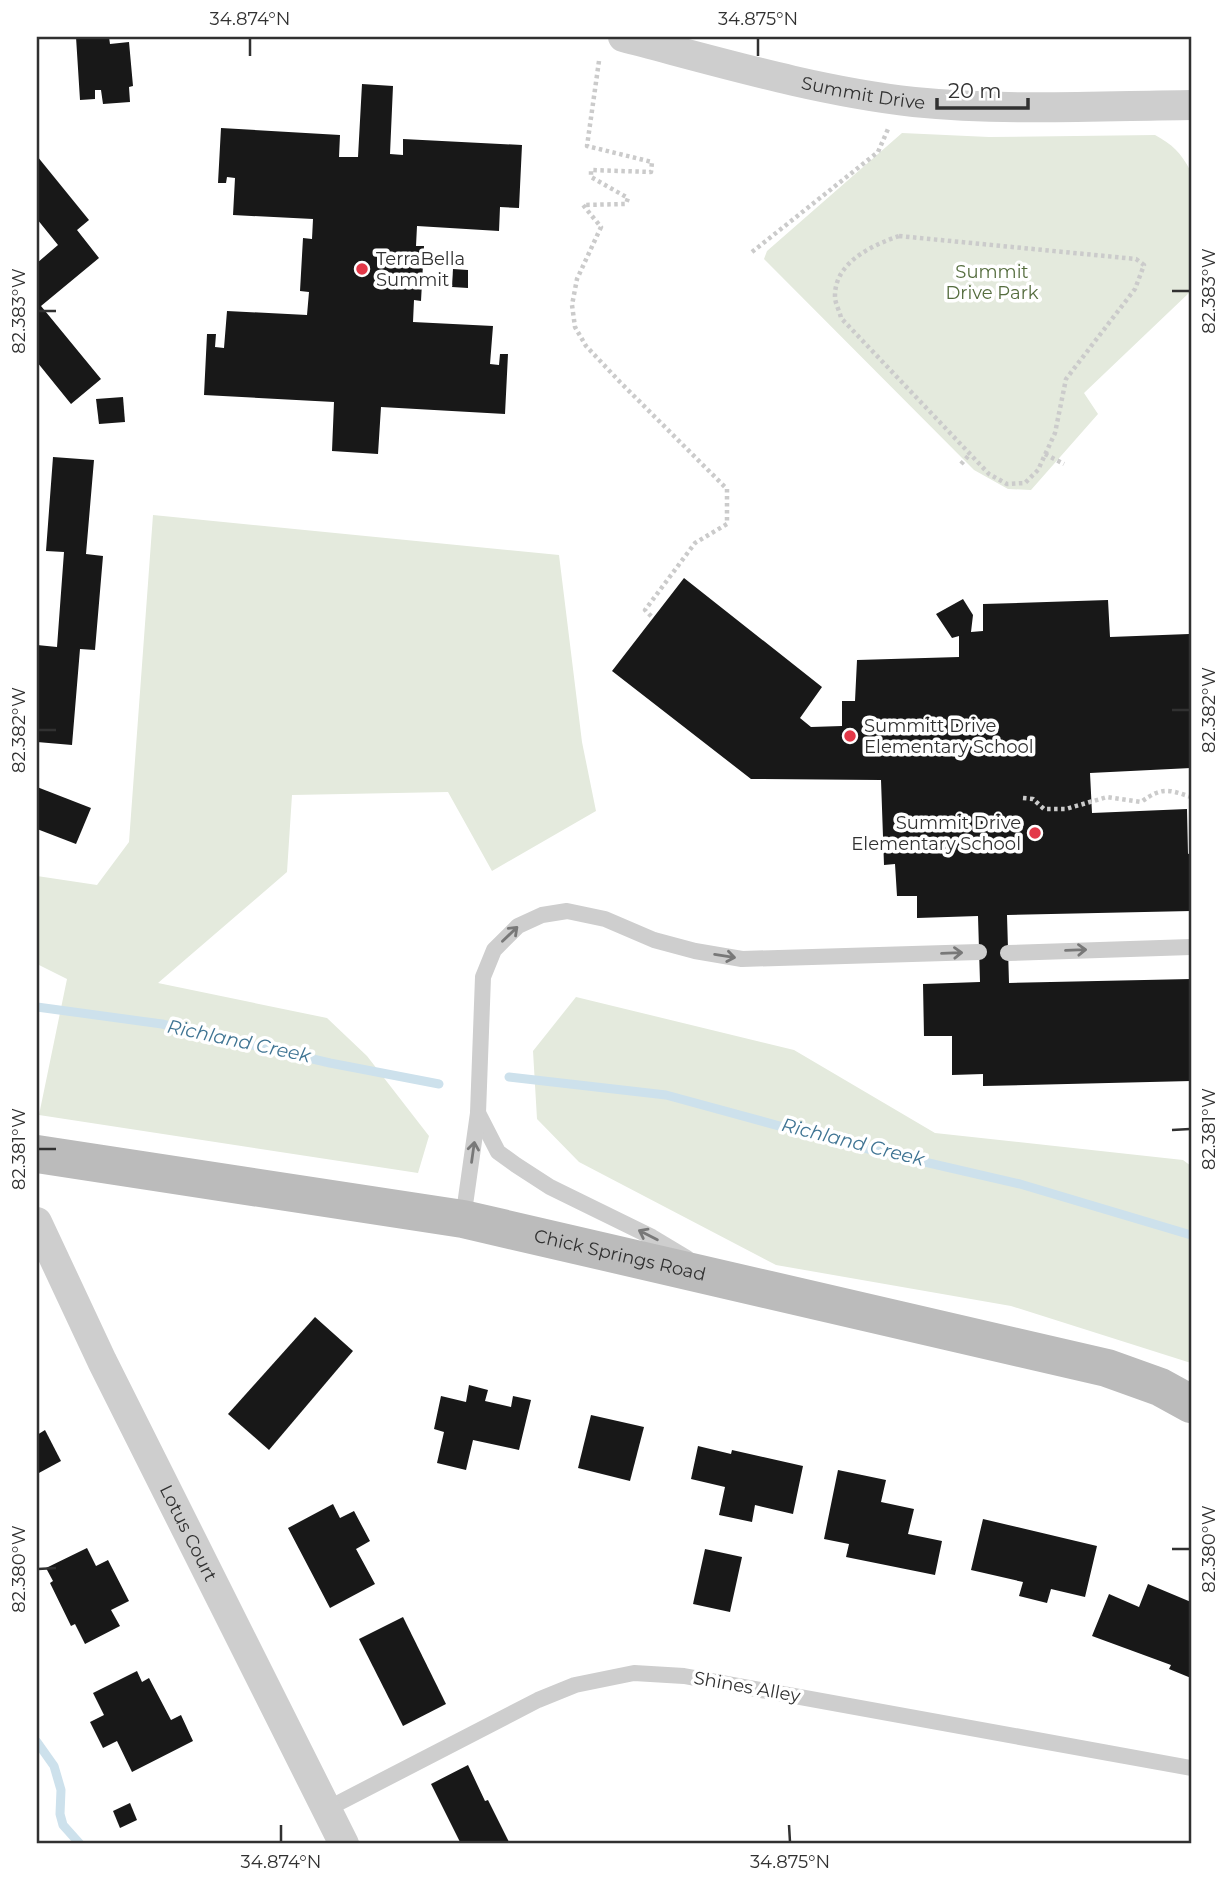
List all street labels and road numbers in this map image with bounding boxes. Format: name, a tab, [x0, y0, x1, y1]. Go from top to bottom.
street label: Summit Drive	[799, 72, 926, 114]
street label: Chick Springs Road	[532, 1225, 708, 1286]
street label: Lotus Court	[155, 1481, 222, 1585]
street label: Shines Alley	[692, 1667, 802, 1707]

